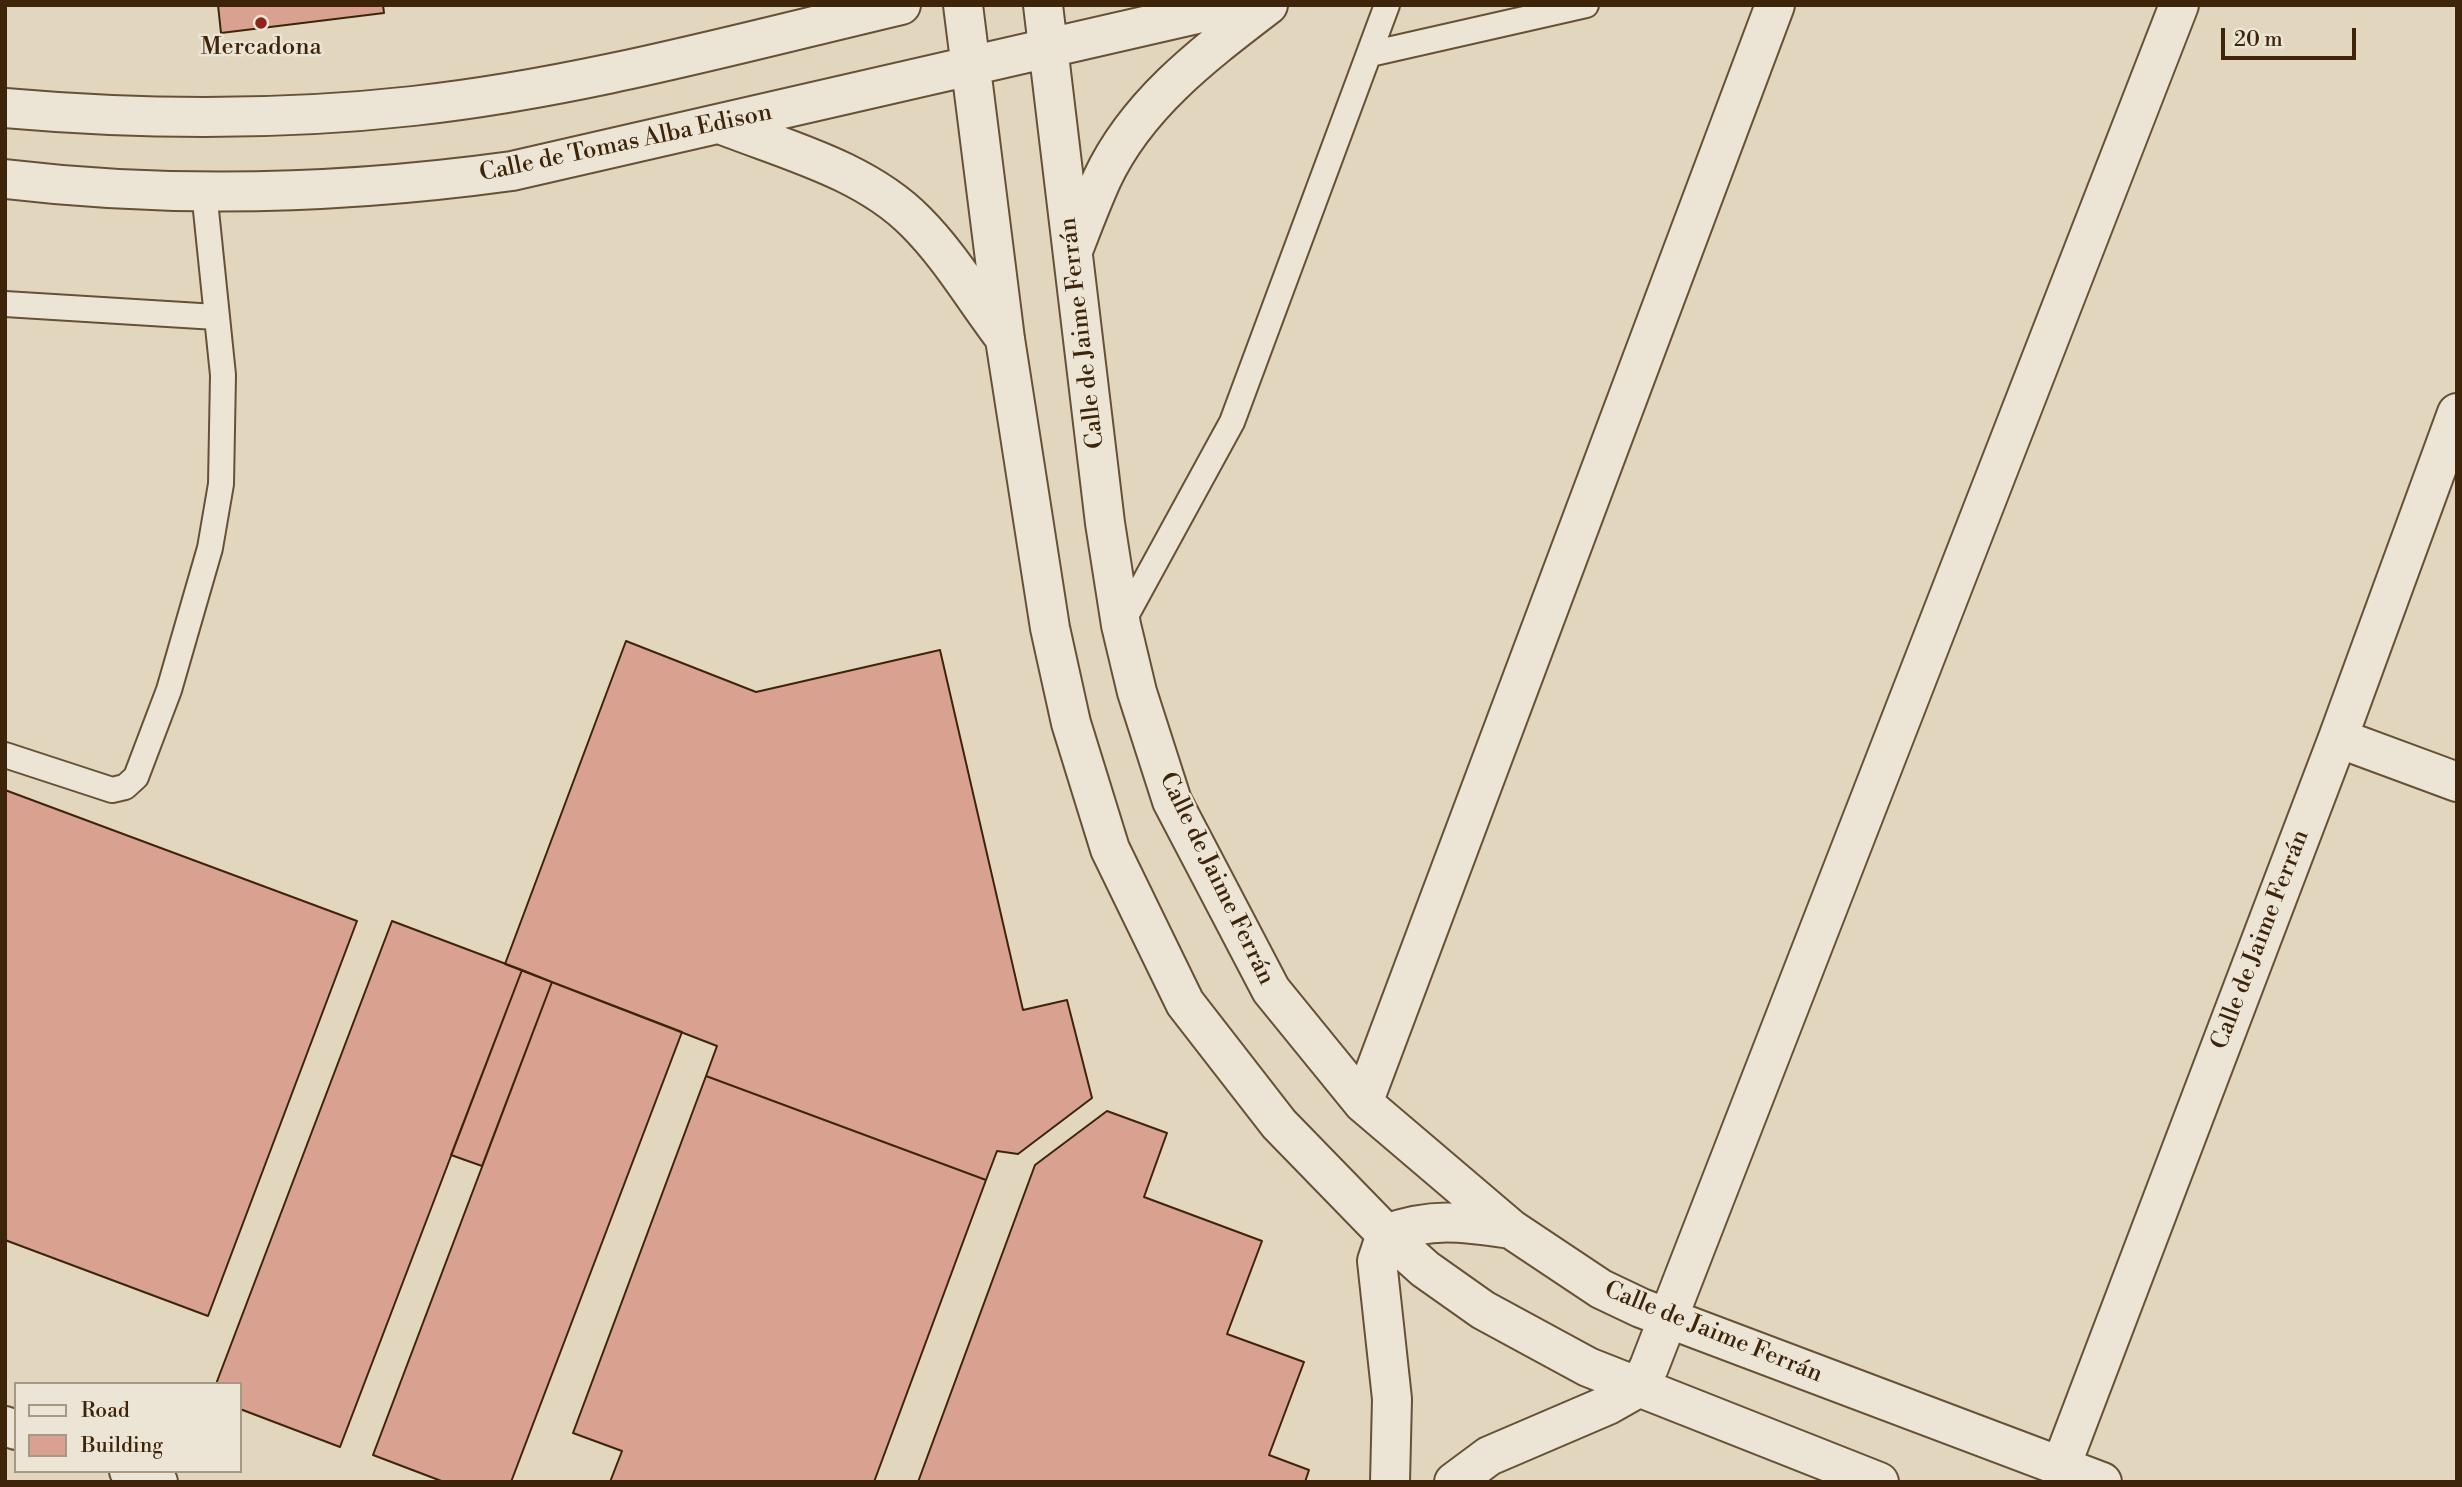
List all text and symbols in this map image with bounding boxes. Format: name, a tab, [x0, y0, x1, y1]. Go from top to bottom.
scale bar	[2224, 14, 2359, 58]
marker: Mercadona	[253, 15, 269, 31]
text: 20 m	[2234, 27, 2283, 53]
place label: Mercadona	[200, 34, 322, 62]
street label: Calle de Tomas Alba Edison	[477, 99, 775, 189]
street label: Calle de Jaime Ferrán	[1055, 216, 1111, 450]
street label: Calle de Jaime Ferrán	[1152, 768, 1280, 990]
street label: Calle de Jaime Ferrán	[2206, 826, 2316, 1054]
street label: Calle de Jaime Ferrán	[1600, 1276, 1826, 1390]
legend	[14, 1382, 242, 1473]
text: Road	[81, 1398, 130, 1424]
text: Building	[81, 1433, 163, 1459]

